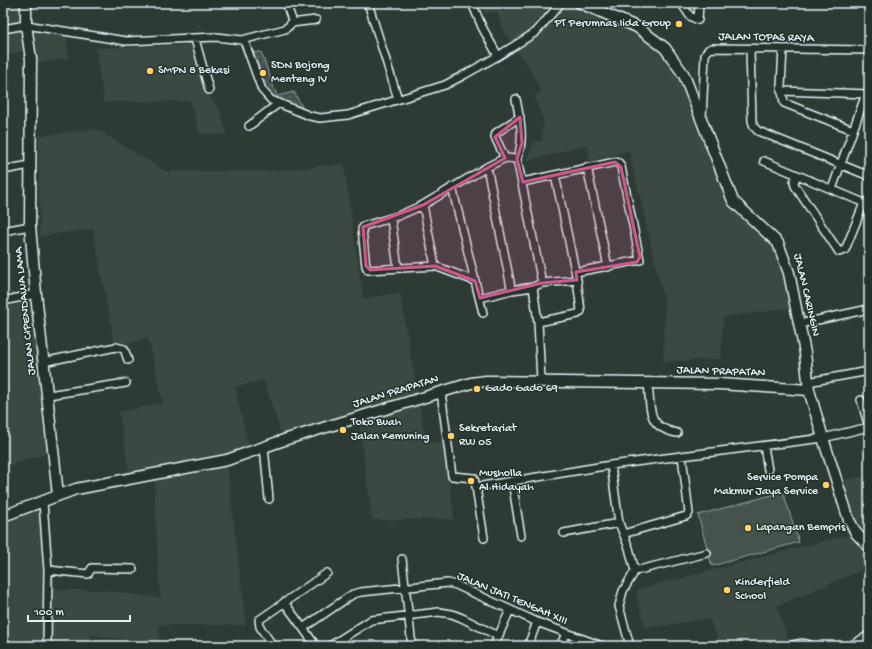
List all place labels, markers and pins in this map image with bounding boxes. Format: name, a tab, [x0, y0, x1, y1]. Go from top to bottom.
place label: PT Perumnas Iida Group	[553, 17, 671, 31]
marker: PT Perumnas Iida Group	[674, 19, 684, 29]
place label: SDN Bojong Menteng IV	[271, 59, 330, 87]
place label: SMPN 8 Bekasi	[158, 64, 230, 78]
marker: SMPN 8 Bekasi	[145, 66, 155, 76]
marker: SDN Bojong Menteng IV	[258, 68, 268, 78]
place label: Gado Gado 69	[485, 382, 558, 396]
marker: Gado Gado 69	[472, 384, 482, 394]
place label: Toko Buah Jalan Kemuning	[350, 416, 430, 444]
place label: Sekretariat RW 05	[459, 422, 518, 450]
marker: Toko Buah Jalan Kemuning	[338, 425, 348, 435]
marker: Sekretariat RW 05	[446, 431, 456, 441]
place label: Musholla Al Hidayah	[479, 467, 534, 495]
place label: Service Pompa Makmur Jaya Service	[714, 471, 819, 499]
marker: Musholla Al Hidayah	[466, 476, 476, 486]
marker: Service Pompa Makmur Jaya Service	[821, 480, 831, 490]
place label: Lapangan Bempris	[756, 521, 846, 535]
marker: Lapangan Bempris	[743, 523, 753, 533]
place label: Kinderfield School	[735, 576, 790, 604]
marker: Kinderfield School	[722, 585, 732, 595]

